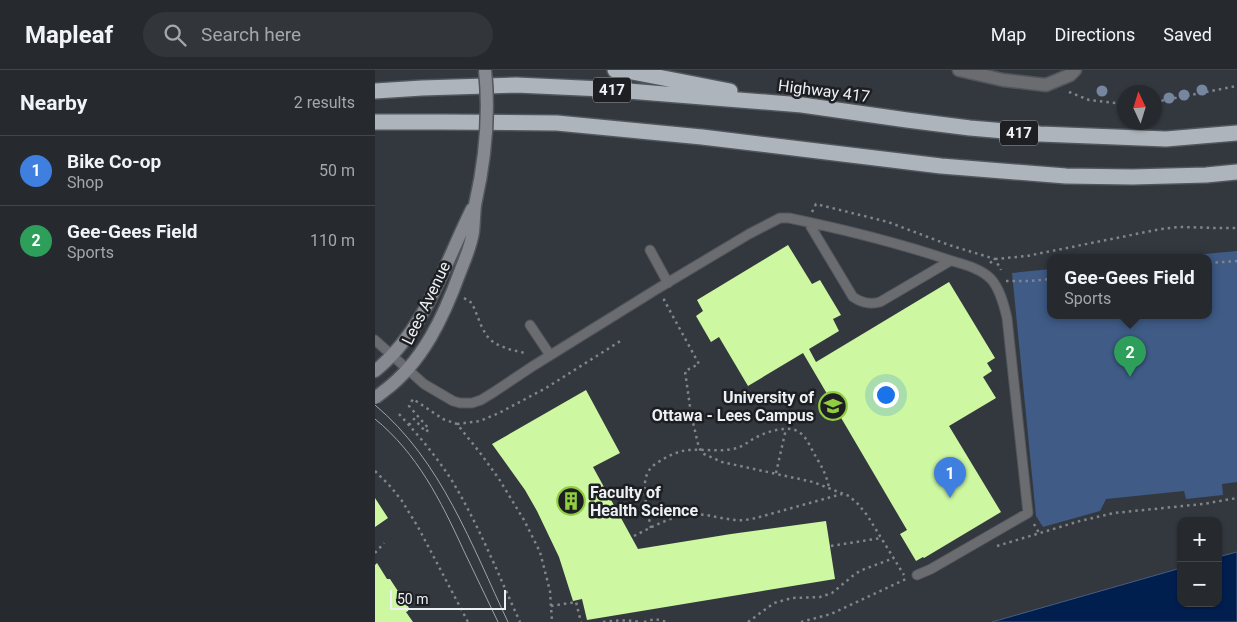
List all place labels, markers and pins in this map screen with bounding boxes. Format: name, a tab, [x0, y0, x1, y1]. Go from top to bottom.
pin: 2	[1114, 336, 1146, 377]
place label: University of Ottawa - Lees Campus	[652, 388, 814, 425]
school or university icon: University of Ottawa - Lees Campus	[818, 391, 848, 421]
pin: 1	[934, 457, 966, 498]
place label: Faculty of Health Science	[590, 483, 698, 520]
building icon: Faculty of Health Science	[556, 486, 586, 516]

